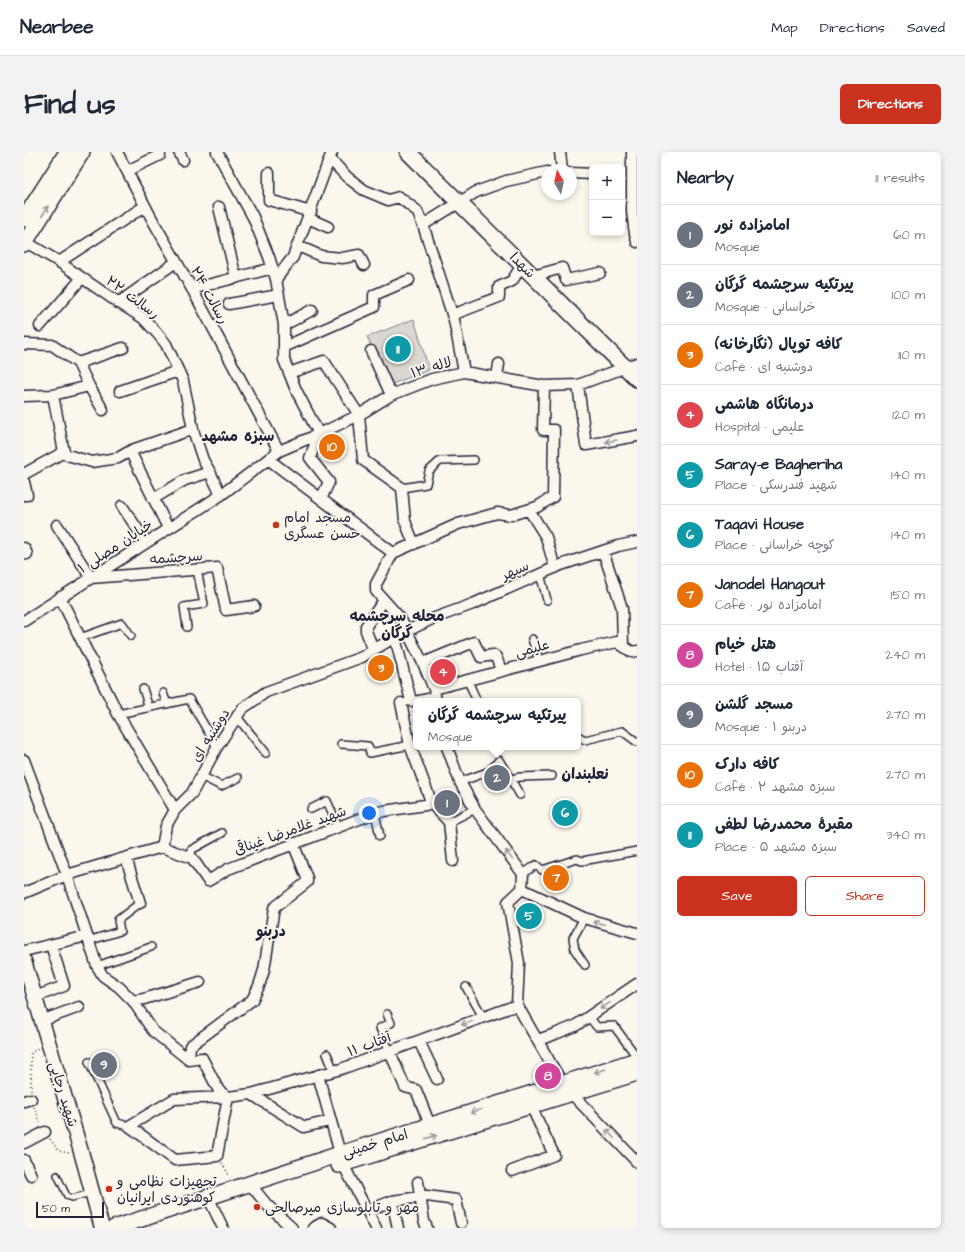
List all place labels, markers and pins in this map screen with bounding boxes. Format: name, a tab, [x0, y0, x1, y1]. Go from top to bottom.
pin: 11	[385, 334, 411, 364]
pin: 10	[319, 432, 345, 462]
place label: مسجد امام حسن عسگری	[284, 508, 361, 544]
marker: مسجد امام حسن عسگری	[271, 520, 281, 530]
pin: 3	[368, 653, 394, 683]
pin: 4	[430, 657, 456, 687]
pin: 2	[484, 763, 510, 793]
pin: 1	[434, 788, 460, 818]
pin: 6	[552, 798, 578, 828]
pin: 7	[543, 863, 569, 893]
pin: 5	[516, 901, 542, 931]
pin: 9	[91, 1050, 117, 1080]
pin: 8	[535, 1061, 561, 1091]
place label: تجهیزات نظامی و کوهنوردی ایرانیان	[116, 1172, 218, 1208]
marker: تجهیزات نظامی و کوهنوردی ایرانیان	[104, 1184, 114, 1194]
place label: مهر و تابلوسازی میرصالحی	[265, 1198, 419, 1218]
marker: مهر و تابلوسازی میرصالحی	[252, 1202, 262, 1212]

